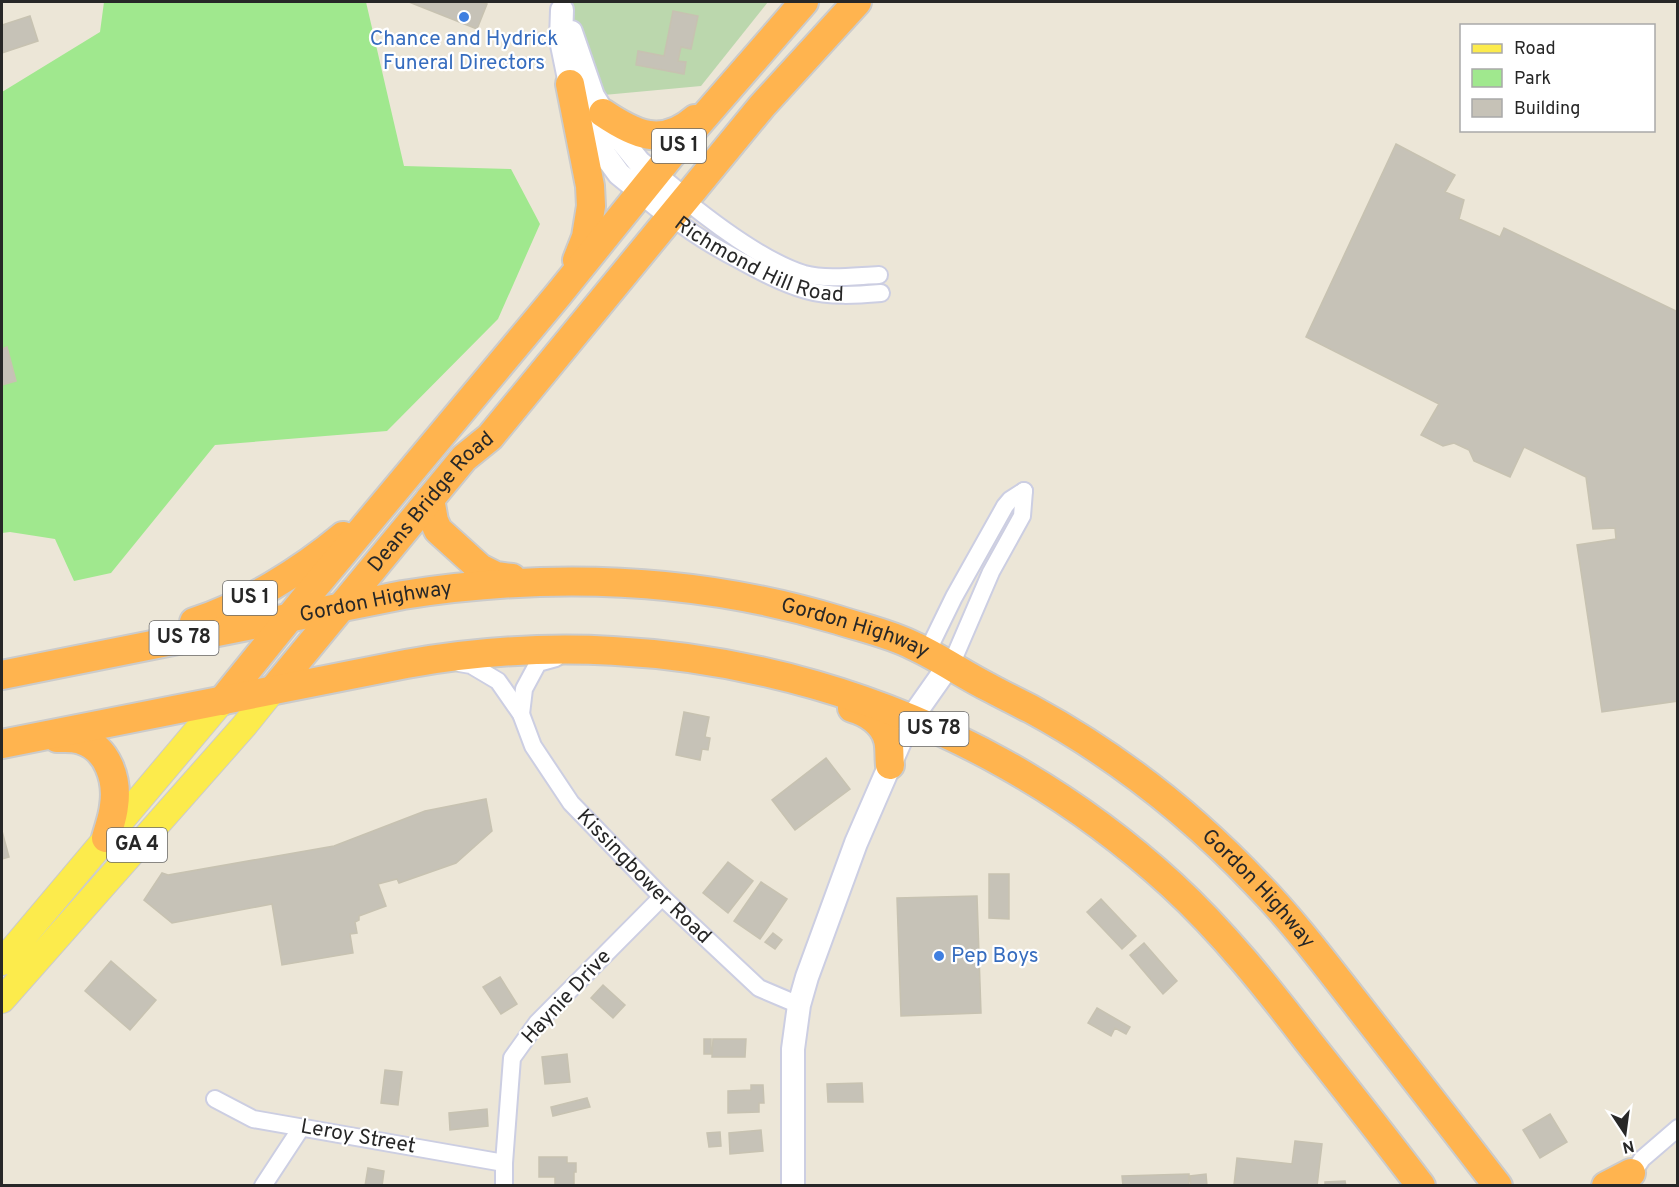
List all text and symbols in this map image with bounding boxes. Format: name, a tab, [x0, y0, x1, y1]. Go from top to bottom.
marker: Chance and Hydrick Funeral Directors	[457, 10, 471, 24]
legend	[1460, 24, 1655, 132]
place label: Chance and Hydrick Funeral Directors	[370, 26, 558, 77]
text: Road	[1514, 38, 1556, 61]
text: Park	[1514, 68, 1551, 91]
text: Building	[1514, 98, 1580, 121]
road number: US 1	[652, 129, 706, 163]
street label: Richmond Hill Road	[669, 210, 844, 308]
street label: Deans Bridge Road	[362, 426, 500, 578]
street label: Gordon Highway	[297, 575, 453, 629]
road number: US 1	[223, 581, 277, 615]
street label: Gordon Highway	[778, 592, 934, 665]
road number: US 78	[150, 621, 219, 655]
road number: US 78	[900, 712, 968, 746]
street label: Kissingbower Road	[571, 803, 717, 950]
street label: Gordon Highway	[1196, 823, 1321, 954]
road number: GA 4	[107, 828, 167, 862]
place label: Pep Boys	[951, 943, 1039, 970]
street label: Haynie Drive	[516, 944, 618, 1050]
marker: Pep Boys	[932, 949, 946, 963]
north arrow	[1595, 1103, 1655, 1163]
street label: Leroy Street	[298, 1114, 418, 1160]
text: N	[1620, 1135, 1636, 1157]

